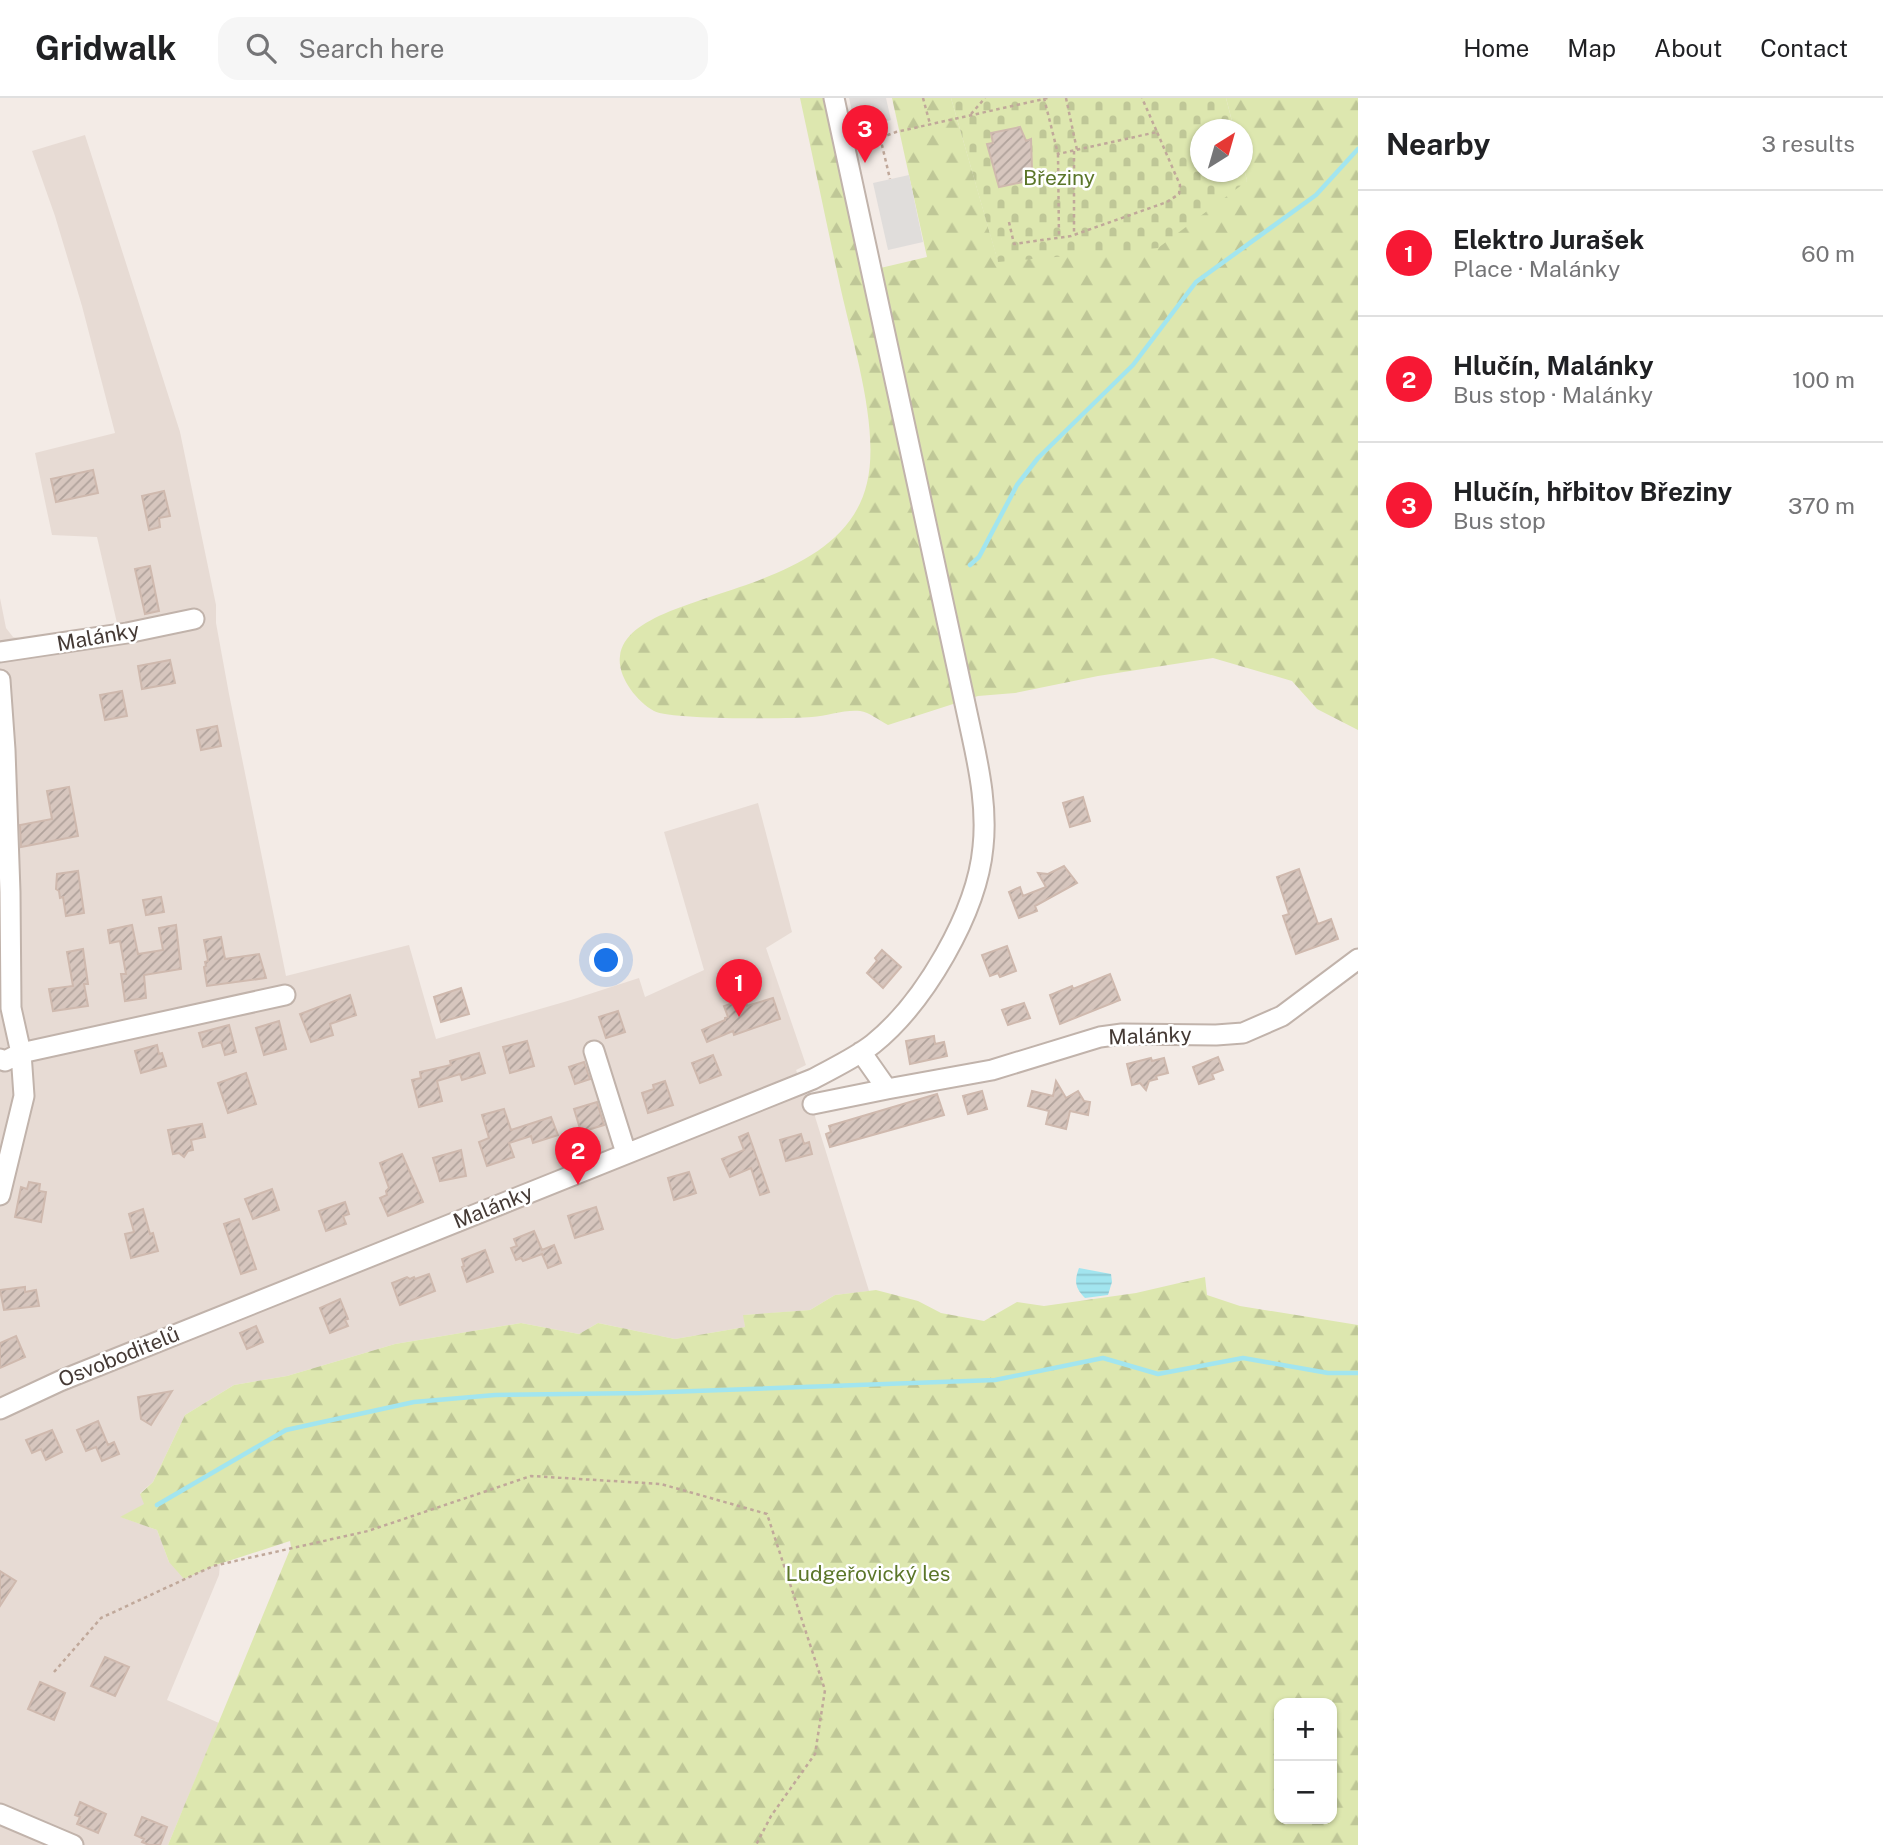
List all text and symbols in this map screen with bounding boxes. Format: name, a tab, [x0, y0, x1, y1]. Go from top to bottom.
search box	[218, 17, 708, 80]
text: Gridwalk	[35, 29, 176, 67]
icon: search	[242, 29, 280, 67]
text: Search here	[298, 33, 444, 64]
text: Home	[1463, 34, 1529, 62]
text: Map	[1567, 34, 1616, 62]
text: About	[1654, 34, 1722, 62]
text: Contact	[1760, 34, 1848, 62]
pin: 3	[842, 105, 888, 163]
north arrow	[1190, 119, 1253, 182]
text: Nearby	[1386, 126, 1490, 162]
text: 3 results	[1761, 130, 1855, 157]
park label: Březiny	[1023, 165, 1095, 190]
text: Elektro Jurašek	[1453, 224, 1644, 255]
text: 1	[1404, 240, 1414, 267]
text: 60 m	[1801, 240, 1855, 267]
text: Place · Malánky	[1453, 255, 1620, 282]
text: Hlučín, Malánky	[1453, 350, 1654, 381]
text: 2	[1402, 366, 1416, 393]
text: 100 m	[1792, 366, 1855, 393]
text: Bus stop · Malánky	[1453, 381, 1653, 408]
text: Hlučín, hřbitov Březiny	[1453, 476, 1732, 507]
text: 3	[1401, 492, 1417, 519]
text: 370 m	[1788, 492, 1855, 519]
text: Bus stop	[1453, 507, 1546, 534]
street label: Malánky	[55, 617, 141, 656]
your location	[589, 943, 623, 977]
pin: 1	[716, 959, 762, 1017]
street label: Malánky	[1108, 1022, 1192, 1049]
pin: 2	[555, 1127, 601, 1185]
street label: Malánky	[449, 1179, 536, 1234]
street label: Osvoboditelů	[55, 1321, 183, 1392]
park label: Ludgeřovický les	[786, 1561, 950, 1586]
map controls	[1274, 1698, 1337, 1824]
button: +	[1274, 1698, 1337, 1761]
button: −	[1274, 1761, 1337, 1824]

